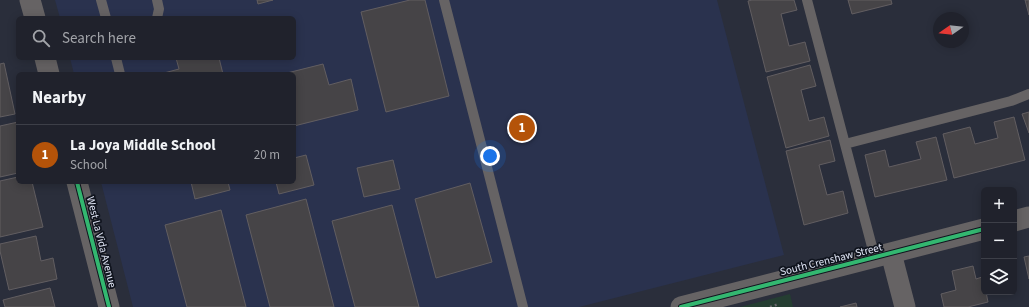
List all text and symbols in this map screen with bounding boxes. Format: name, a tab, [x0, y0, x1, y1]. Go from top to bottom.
north arrow	[933, 12, 969, 48]
search box	[16, 16, 296, 60]
icon: search	[30, 27, 52, 49]
text: Search here	[62, 28, 136, 49]
text: Nearby	[32, 86, 86, 110]
pin: 1	[509, 113, 535, 143]
text: La Joya Middle School	[70, 135, 216, 156]
text: 1	[42, 146, 48, 164]
text: 20 m	[254, 146, 280, 164]
your location	[480, 146, 500, 166]
text: School	[70, 156, 107, 174]
map controls	[981, 187, 1017, 295]
button: +	[981, 187, 1017, 223]
street label: West La Vida Avenue	[83, 195, 120, 290]
button: −	[981, 223, 1017, 259]
street label: South Crenshaw Street	[778, 239, 884, 279]
button: layers	[981, 259, 1017, 295]

